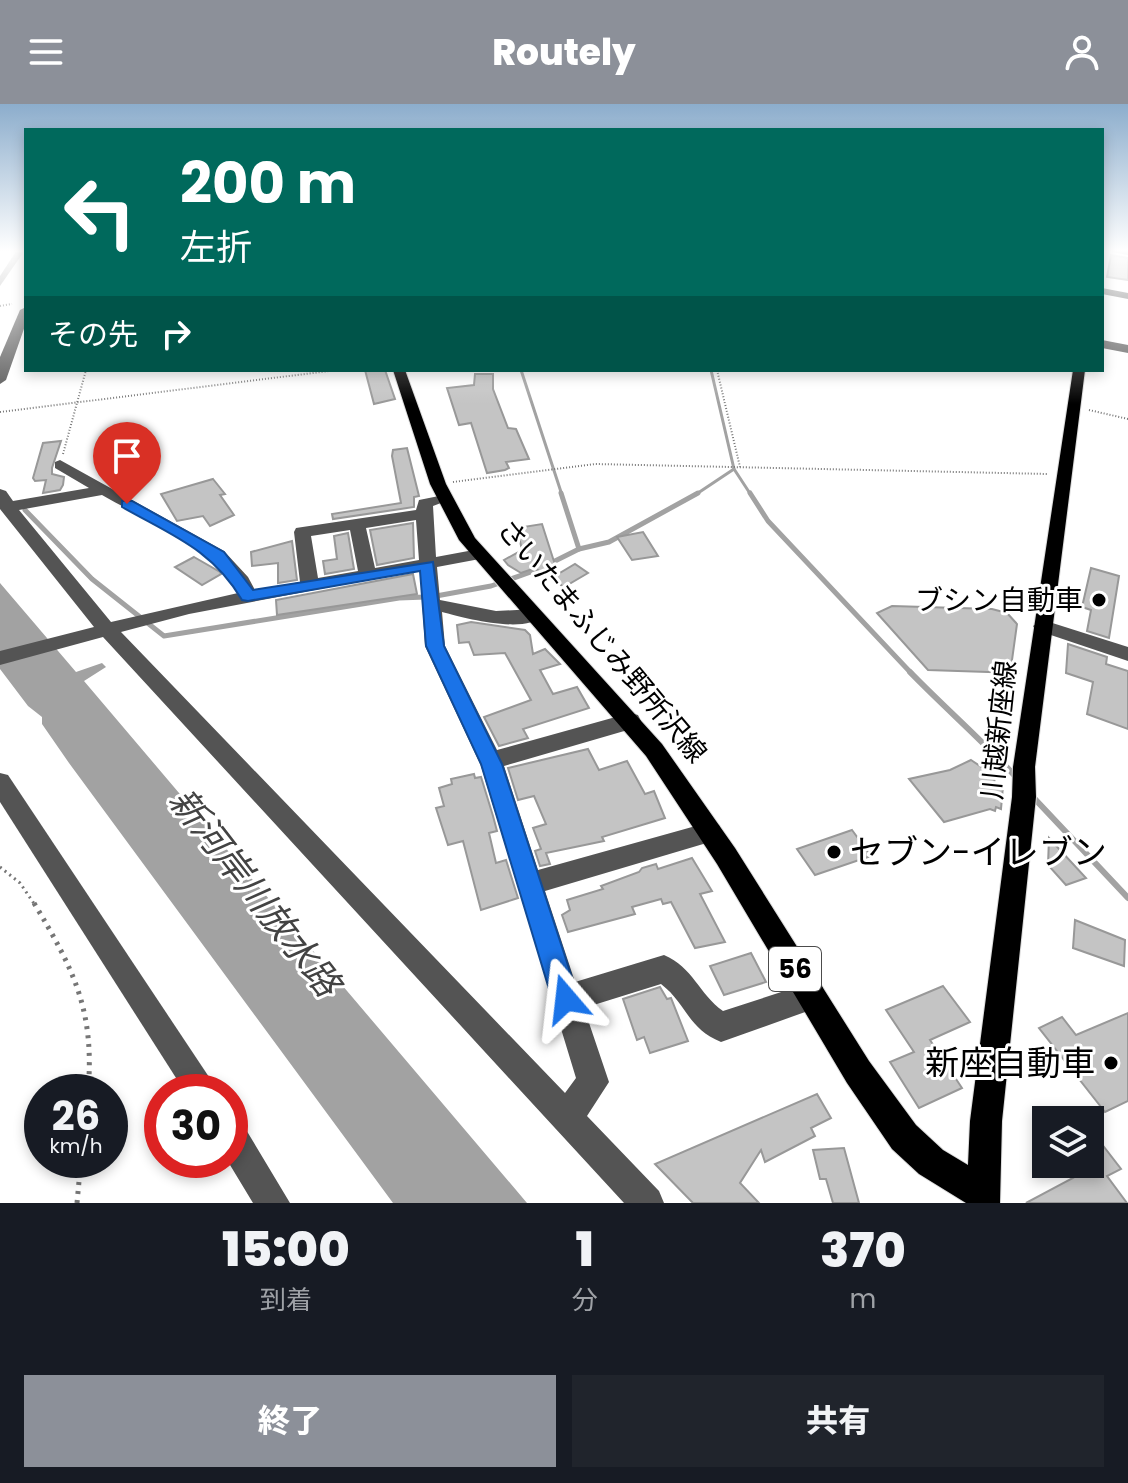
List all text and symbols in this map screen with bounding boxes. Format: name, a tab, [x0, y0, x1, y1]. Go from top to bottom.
text: Routely	[492, 27, 636, 78]
icon: menu	[24, 30, 68, 74]
icon: person	[1060, 30, 1104, 74]
text: 200 m	[180, 144, 356, 223]
icon: left	[48, 160, 152, 264]
text: 左折	[180, 222, 252, 273]
icon: right	[154, 312, 198, 356]
text: その先	[48, 313, 138, 356]
pin	[93, 422, 161, 504]
icon: arrive	[105, 434, 149, 478]
street label: さいたまふじみ野所沢線	[488, 511, 716, 771]
place label: ブシン自動車	[915, 581, 1083, 620]
marker: ブシン自動車	[1090, 591, 1108, 609]
street label: 川越新座線	[972, 658, 1026, 802]
water label: 新河岸川放水路	[157, 777, 355, 1009]
place label: セブン-イレブン	[850, 828, 1107, 876]
marker: セブン-イレブン	[825, 843, 843, 861]
road number: 56	[769, 947, 821, 991]
position arrow	[524, 957, 608, 1041]
place label: 新座自動車	[925, 1039, 1095, 1087]
marker: 新座自動車	[1102, 1054, 1120, 1072]
speed limit sign: 30	[144, 1074, 248, 1178]
text: 26	[52, 1088, 100, 1144]
map controls	[1032, 1106, 1104, 1178]
button: layers	[1032, 1106, 1104, 1178]
text: km/h	[49, 1132, 103, 1160]
text: 15:00	[222, 1216, 350, 1283]
text: 1	[576, 1216, 594, 1283]
text: 370	[820, 1217, 906, 1284]
text: m	[850, 1281, 876, 1317]
text: 到着	[260, 1282, 312, 1318]
text: 分	[572, 1282, 598, 1318]
button: 終了	[24, 1375, 556, 1467]
button: 共有	[572, 1375, 1104, 1467]

